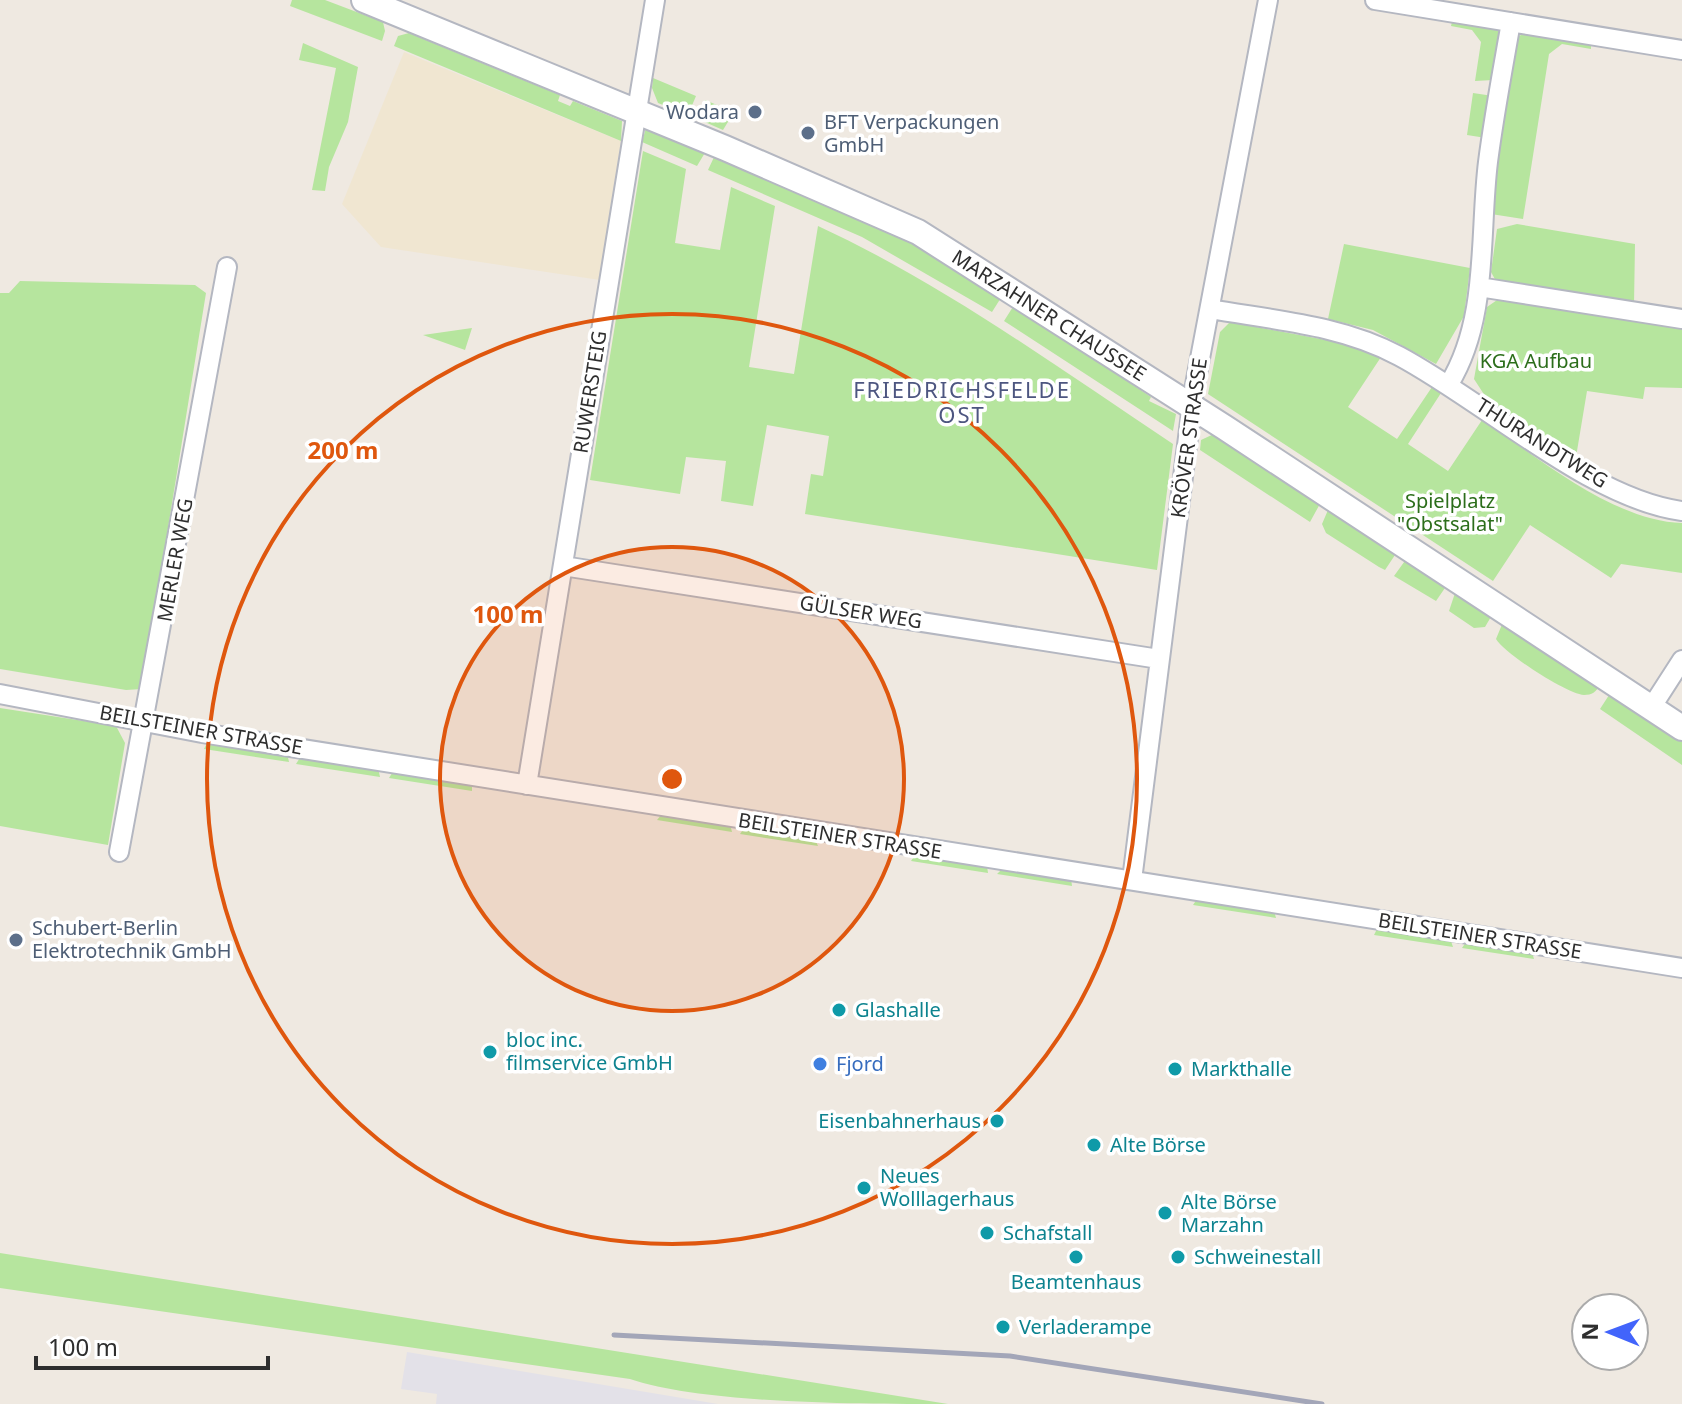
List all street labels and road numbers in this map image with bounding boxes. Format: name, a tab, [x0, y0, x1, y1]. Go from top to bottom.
street label: MARZAHNER CHAUSSEE	[947, 243, 1152, 387]
street label: RUWERSTEIG	[566, 329, 613, 455]
street label: KRÖVER STRASSE	[1164, 356, 1213, 520]
street label: THURANDTWEG	[1471, 391, 1613, 494]
street label: MERLER WEG	[150, 496, 199, 624]
street label: GÜLSER WEG	[798, 588, 924, 635]
street label: BEILSTEINER STRASSE	[97, 698, 305, 761]
street label: BEILSTEINER STRASSE	[736, 806, 944, 865]
street label: BEILSTEINER STRASSE	[1376, 906, 1584, 965]

